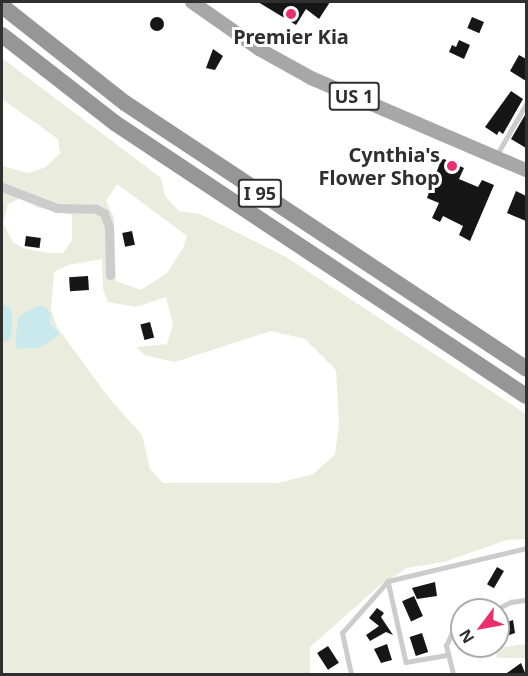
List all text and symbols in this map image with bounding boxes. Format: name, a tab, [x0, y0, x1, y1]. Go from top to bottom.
marker: Premier Kia	[284, 7, 298, 21]
place label: Premier Kia	[233, 24, 349, 48]
road number: US 1	[328, 81, 380, 111]
place label: Cynthia's Flower Shop	[319, 142, 440, 189]
marker: Cynthia's Flower Shop	[445, 159, 459, 173]
road number: I 95	[238, 178, 282, 208]
north arrow	[450, 598, 510, 658]
text: N	[454, 625, 479, 648]

